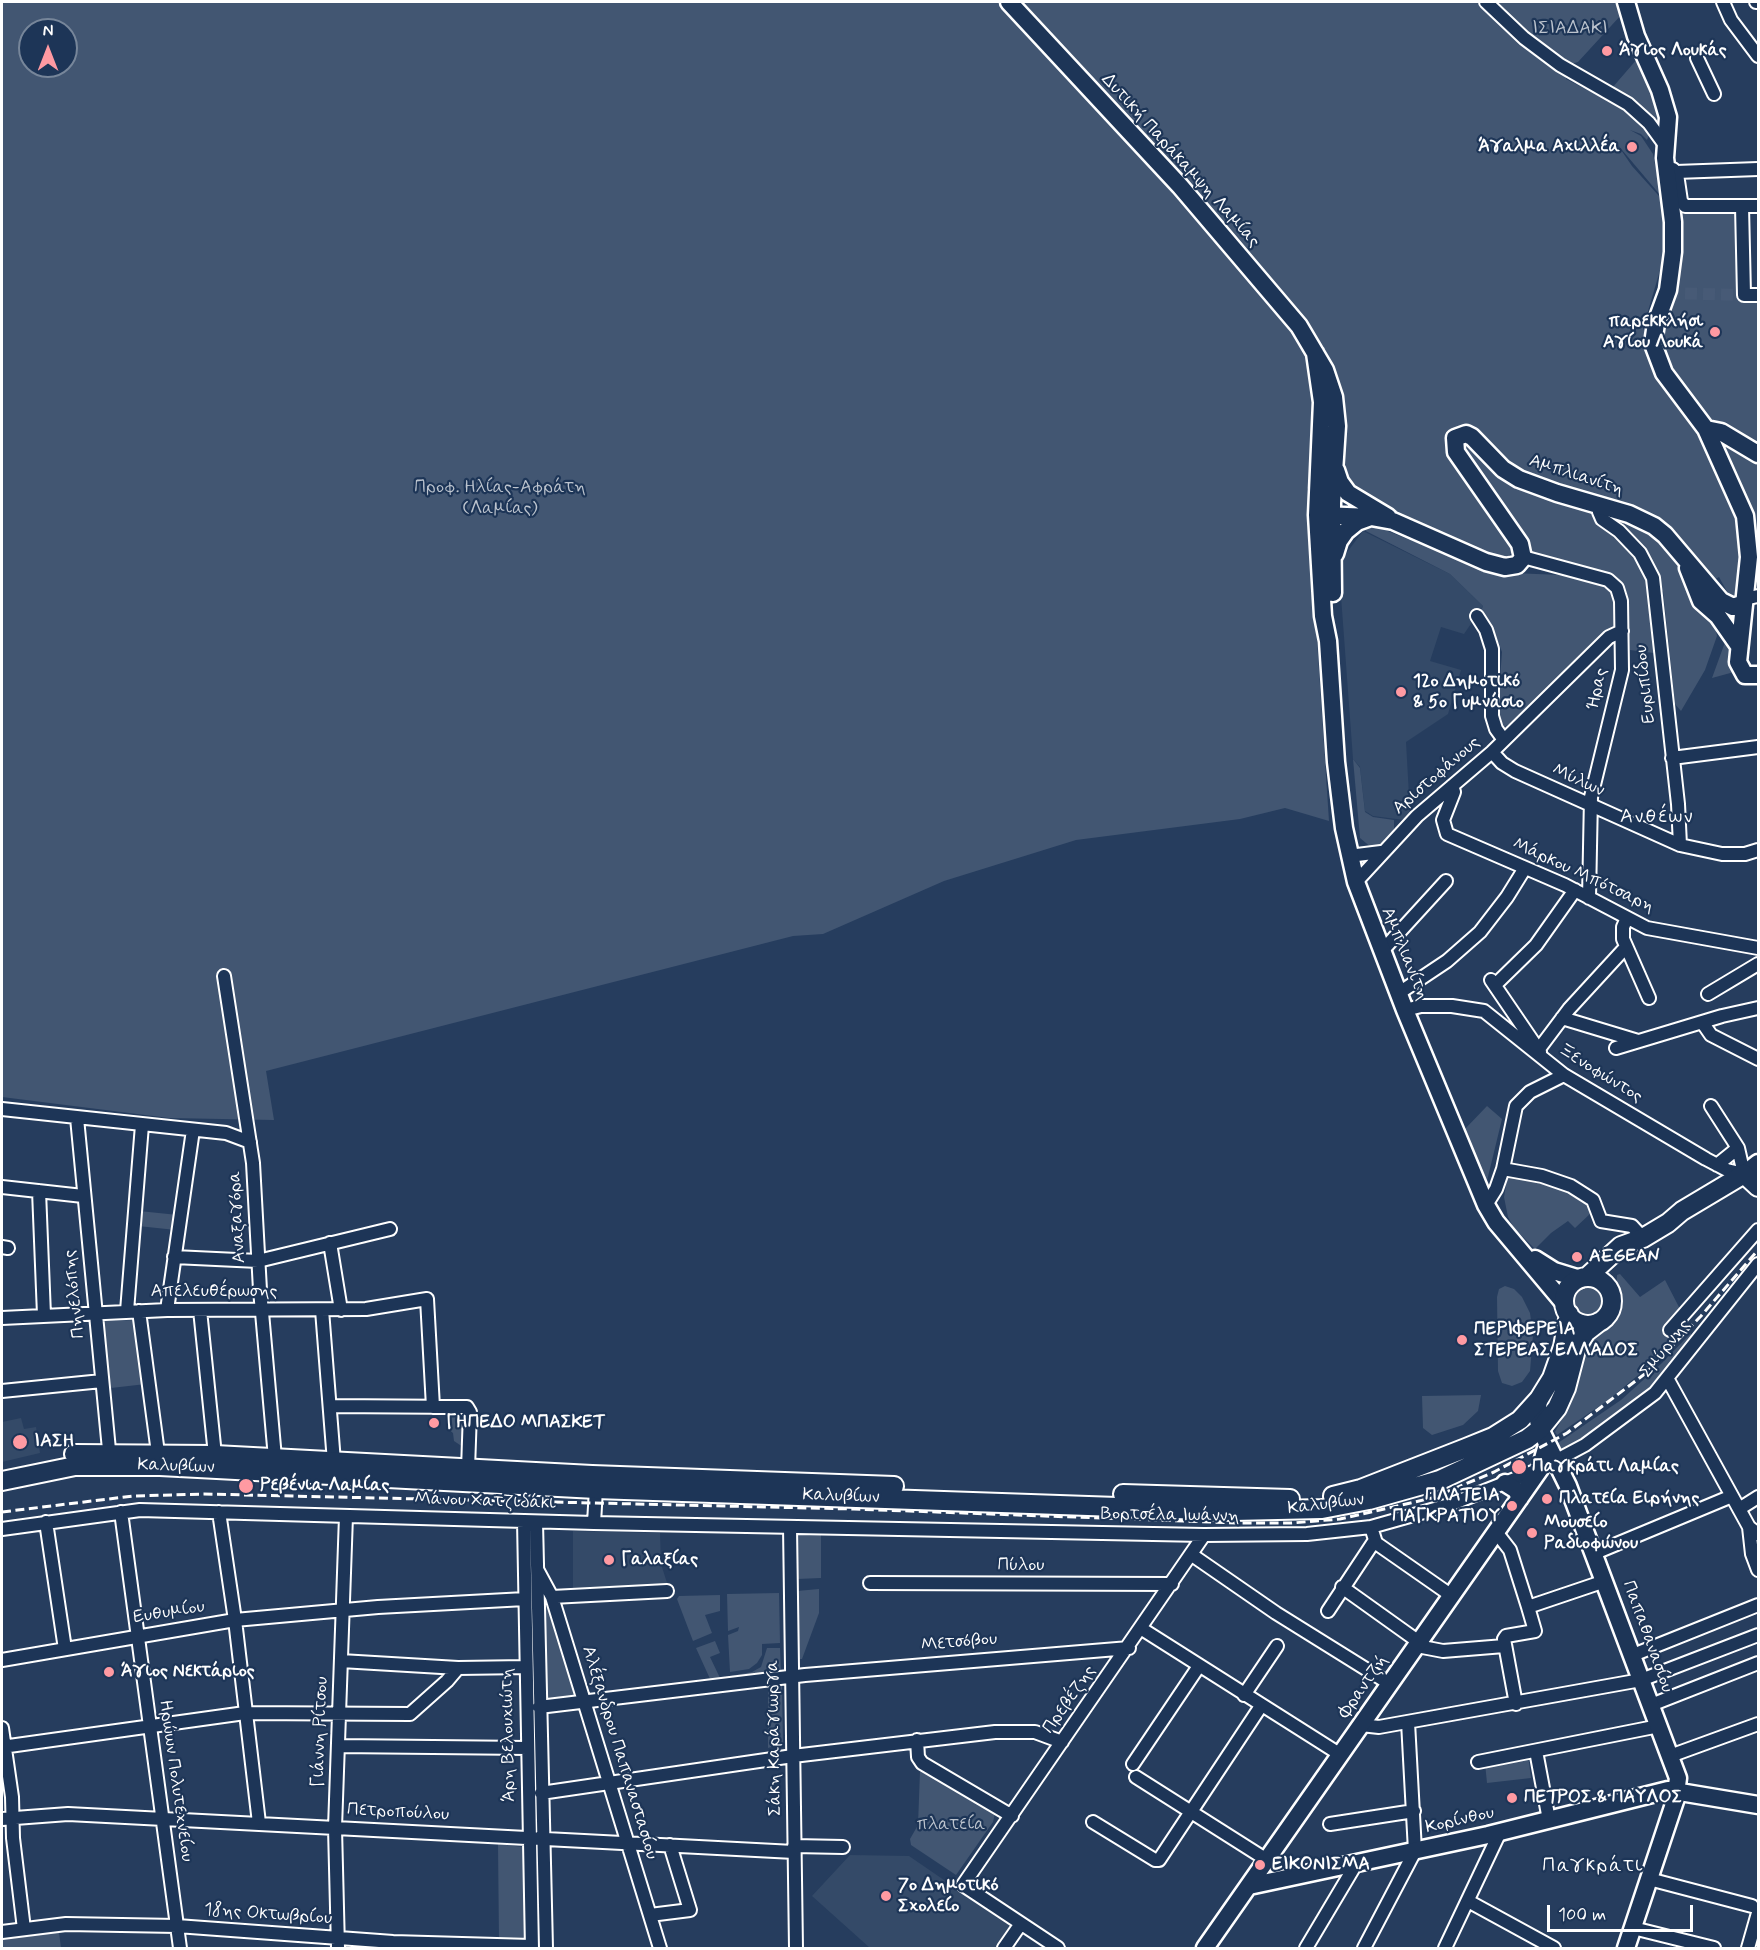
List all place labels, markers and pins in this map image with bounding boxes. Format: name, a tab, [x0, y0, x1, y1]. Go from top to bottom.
place label: Άγιος Λουκάς	[1619, 40, 1727, 62]
marker: Άγιος Λουκάς	[1600, 44, 1614, 58]
place label: Άγαλμα Αχιλλέα	[1478, 136, 1620, 158]
marker: Άγαλμα Αχιλλέα	[1625, 140, 1639, 154]
place label: παρεκκλήσι Αγίου Λουκά	[1603, 311, 1703, 354]
marker: παρεκκλήσι Αγίου Λουκά	[1708, 325, 1722, 339]
place label: 12ο Δημοτικό & 5ο Γυμνάσιο	[1413, 671, 1524, 714]
marker: 12ο Δημοτικό & 5ο Γυμνάσιο	[1394, 685, 1408, 699]
place label: AEGEAN	[1589, 1246, 1660, 1268]
marker: AEGEAN	[1570, 1250, 1584, 1264]
place label: ΠΕΡΙΦΕΡΕΙΑ ΣΤΕΡΕΑΣ ΕΛΛΑΔΟΣ	[1474, 1319, 1638, 1362]
marker: ΠΕΡΙΦΕΡΕΙΑ ΣΤΕΡΕΑΣ ΕΛΛΑΔΟΣ	[1455, 1333, 1469, 1347]
place label: ΓΗΠΕΔΟ ΜΠΑΣΚΕΤ	[446, 1412, 604, 1434]
marker: ΓΗΠΕΔΟ ΜΠΑΣΚΕΤ	[427, 1416, 441, 1430]
place label: ΙΑΣΗ	[34, 1431, 74, 1453]
marker: ΙΑΣΗ	[11, 1433, 29, 1451]
place label: Παγκράτι Λαμίας	[1532, 1456, 1679, 1478]
marker: Παγκράτι Λαμίας	[1510, 1458, 1528, 1476]
place label: Ρεβένια Λαμίας	[260, 1475, 389, 1497]
marker: Ρεβένια Λαμίας	[237, 1477, 255, 1495]
place label: ΠΛΑΤΕΙΑ ΠΑΓΚΡΑΤΙΟΥ	[1392, 1485, 1500, 1528]
place label: Πλατεία Ειρήνης	[1559, 1488, 1700, 1510]
marker: Πλατεία Ειρήνης	[1540, 1492, 1554, 1506]
marker: ΠΛΑΤΕΙΑ ΠΑΓΚΡΑΤΙΟΥ	[1505, 1499, 1519, 1513]
place label: Μουσείο Ραδιοφώνου	[1544, 1512, 1638, 1555]
marker: Μουσείο Ραδιοφώνου	[1525, 1526, 1539, 1540]
place label: Γαλαξίας	[621, 1549, 698, 1571]
marker: Γαλαξίας	[602, 1553, 616, 1567]
place label: Άγιος Νεκτάριος	[121, 1661, 255, 1683]
marker: Άγιος Νεκτάριος	[102, 1665, 116, 1679]
place label: ΠΕΤΡΟΣ & ΠΑΥΛΟΣ	[1524, 1787, 1682, 1809]
marker: ΠΕΤΡΟΣ & ΠΑΥΛΟΣ	[1505, 1791, 1519, 1805]
place label: ΕΙΚΟΝΙΣΜΑ	[1272, 1854, 1370, 1876]
marker: ΕΙΚΟΝΙΣΜΑ	[1253, 1858, 1267, 1872]
place label: 7ο Δημοτικό Σχολείο	[898, 1875, 998, 1918]
marker: 7ο Δημοτικό Σχολείο	[879, 1889, 893, 1903]

